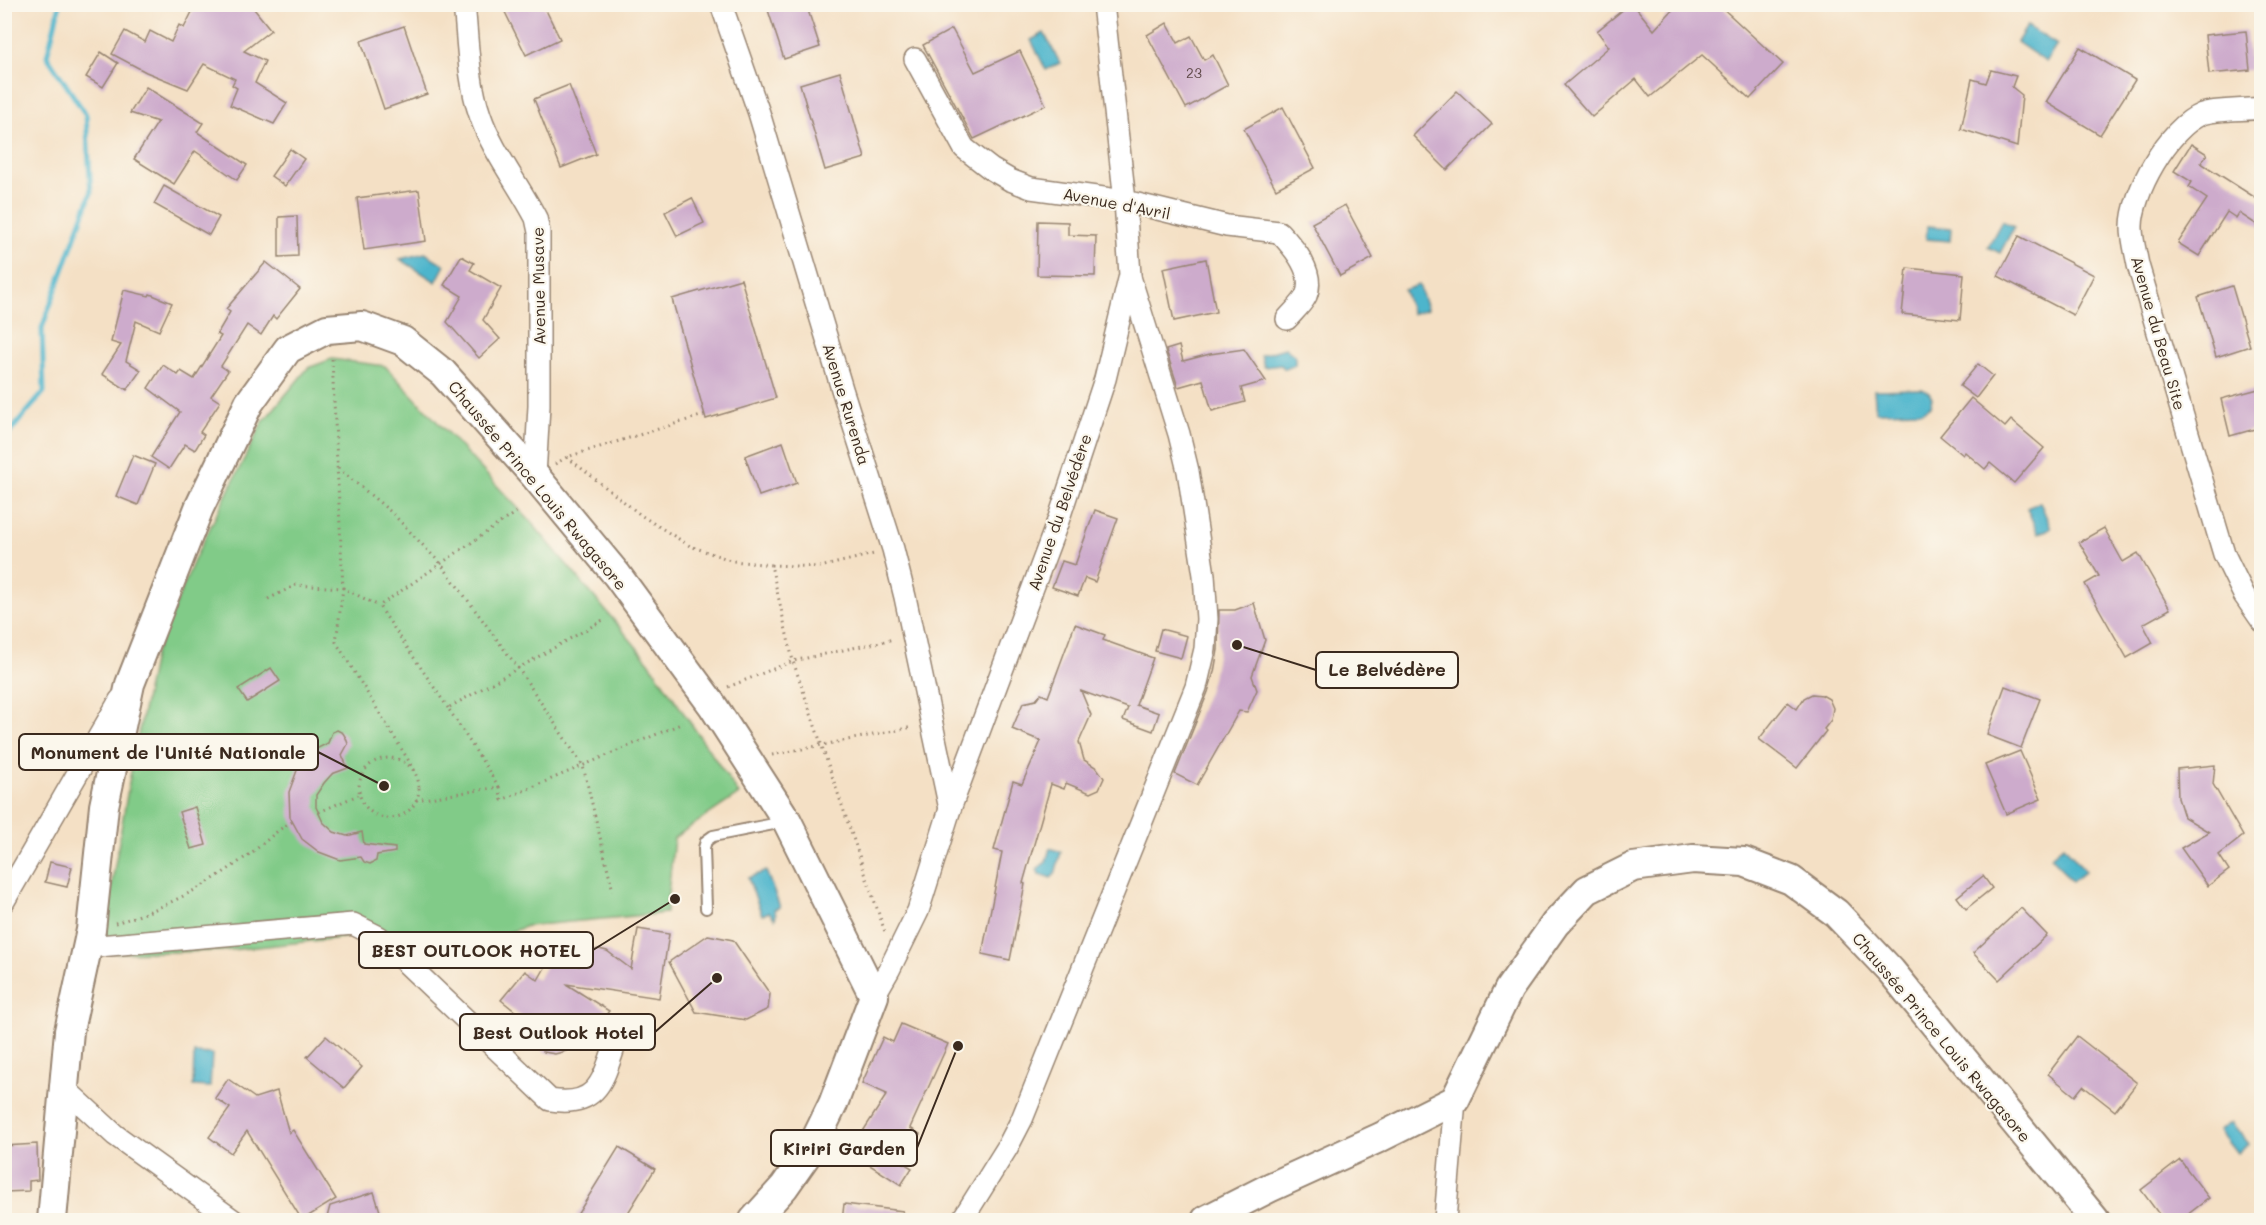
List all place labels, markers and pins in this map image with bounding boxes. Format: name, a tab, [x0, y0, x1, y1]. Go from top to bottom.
callout: Le Belvédère	[1316, 652, 1458, 688]
callout: Monument de l'Unité Nationale	[19, 734, 318, 770]
callout: BEST OUTLOOK HOTEL	[359, 932, 593, 968]
callout: Best Outlook Hotel	[460, 1014, 655, 1050]
callout: Kiriri Garden	[771, 1130, 917, 1166]

